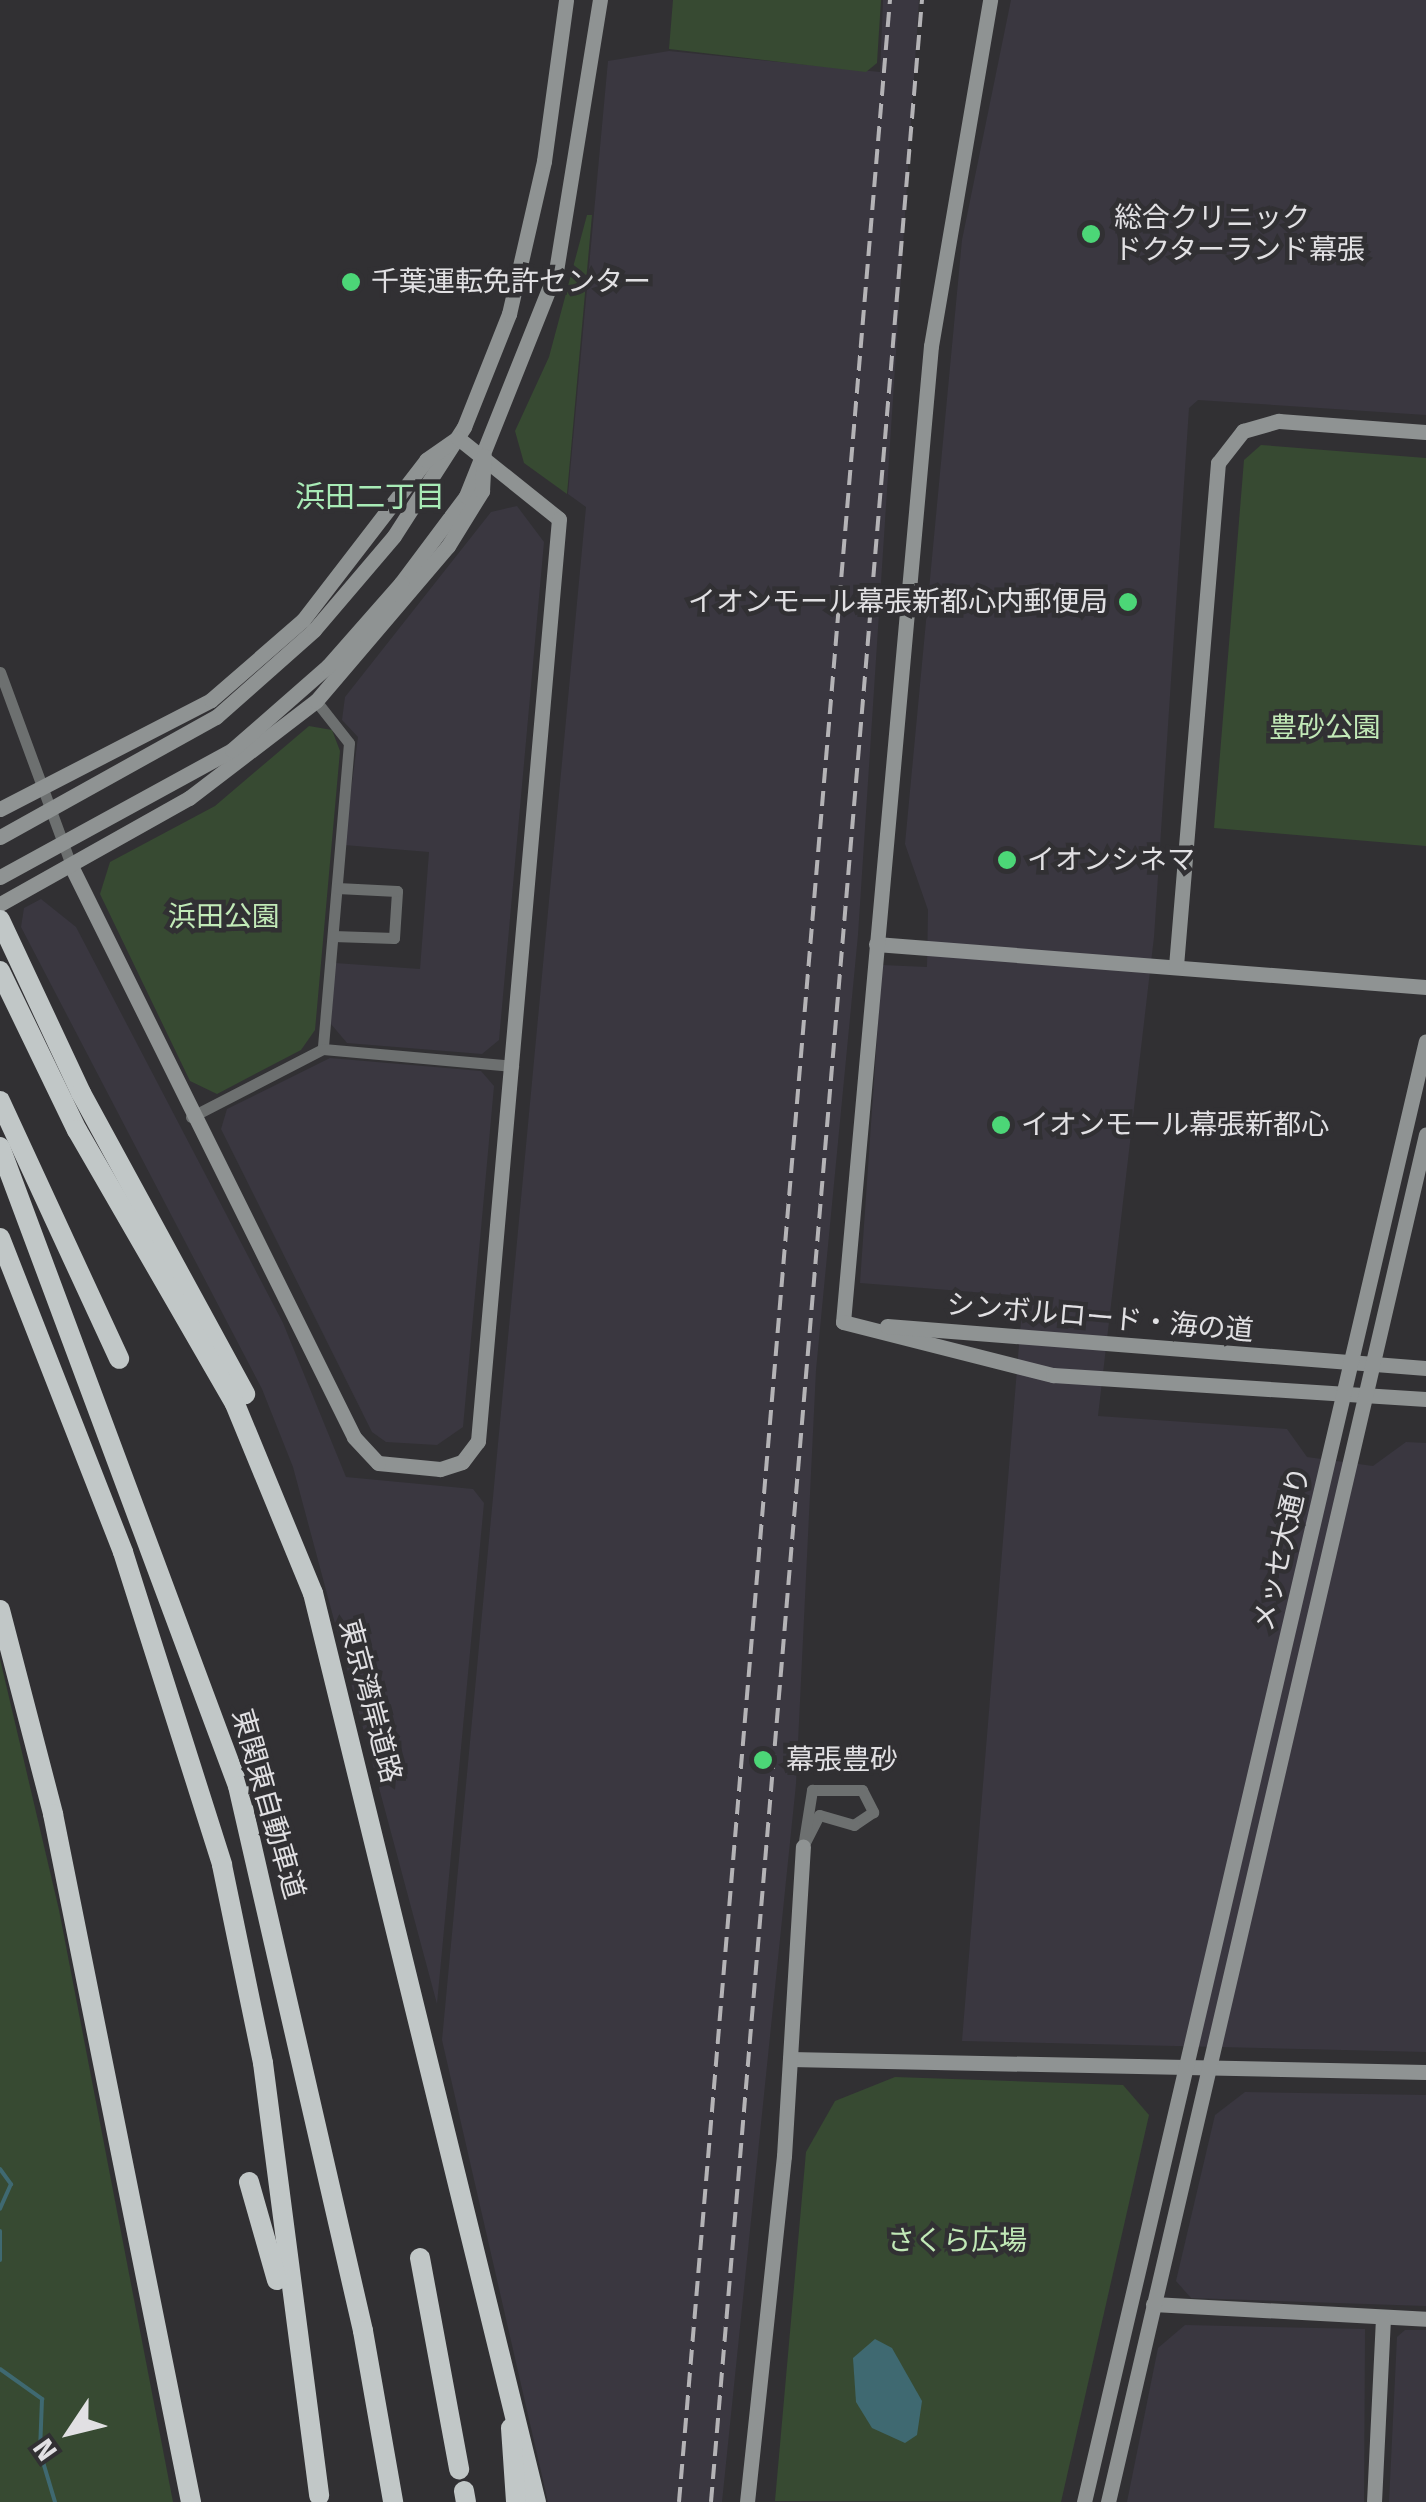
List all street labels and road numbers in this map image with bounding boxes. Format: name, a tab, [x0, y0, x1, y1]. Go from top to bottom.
street label: シンボルロード・海の道	[945, 1288, 1255, 1348]
street label: メッセ大通り	[1247, 1463, 1317, 1635]
street label: 東京湾岸道路	[332, 1616, 408, 1786]
street label: 東関東自動車道	[225, 1705, 311, 1903]

